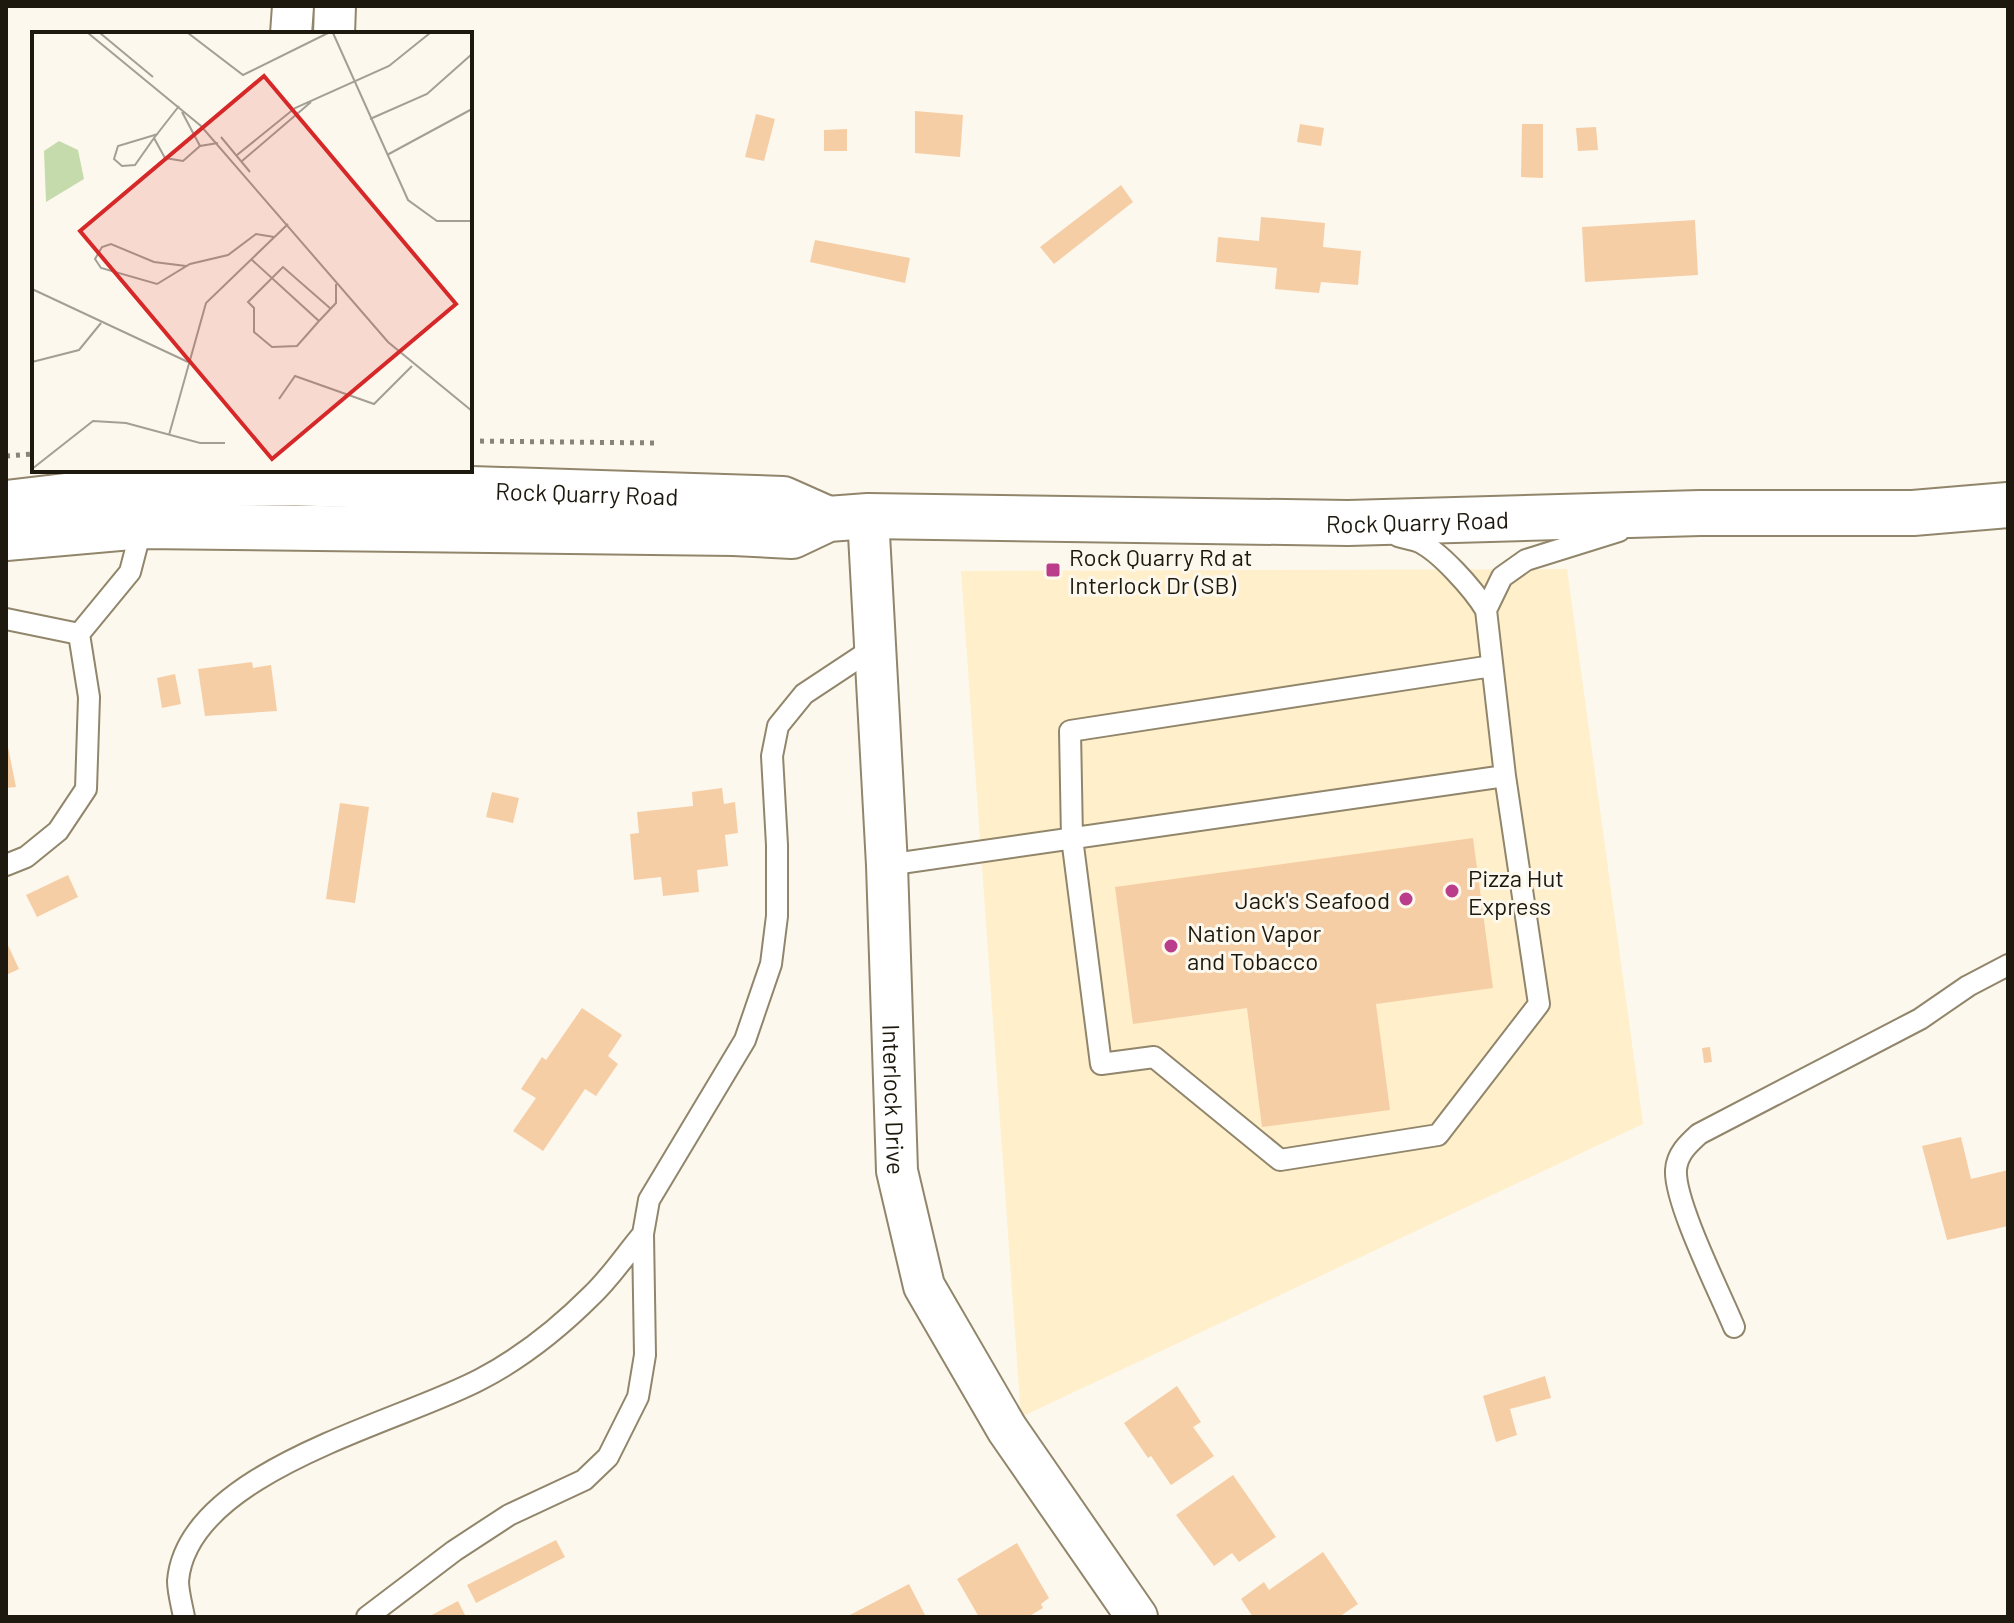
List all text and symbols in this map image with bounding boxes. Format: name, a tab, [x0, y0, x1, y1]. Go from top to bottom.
inset map	[32, 32, 472, 472]
street label: Rock Quarry Road	[495, 475, 679, 510]
street label: Rock Quarry Road	[1326, 504, 1509, 538]
place label: Rock Quarry Rd at Interlock Dr (SB)	[1069, 542, 1252, 599]
marker: Rock Quarry Rd at Interlock Dr (SB)	[1044, 561, 1062, 579]
place label: Pizza Hut Express	[1468, 863, 1564, 920]
marker: Pizza Hut Express	[1443, 882, 1461, 900]
place label: Jack's Seafood	[1235, 885, 1390, 914]
marker: Jack's Seafood	[1397, 890, 1415, 908]
place label: Nation Vapor and Tobacco	[1187, 918, 1321, 975]
marker: Nation Vapor and Tobacco	[1162, 937, 1180, 955]
street label: Interlock Drive	[878, 1024, 912, 1175]

